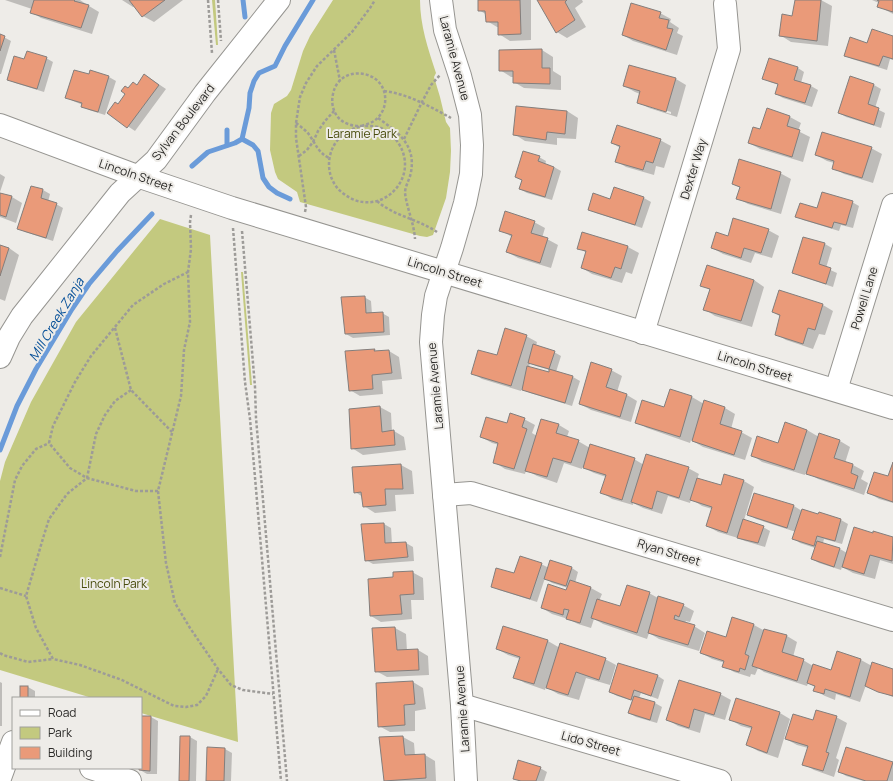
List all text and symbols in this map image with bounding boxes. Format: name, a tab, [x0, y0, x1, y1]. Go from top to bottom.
street label: Laramie Avenue	[436, 14, 474, 102]
street label: Sylvan Boulevard	[148, 80, 218, 164]
park label: Laramie Park	[327, 125, 398, 142]
street label: Dexter Way	[676, 136, 711, 202]
street label: Lincoln Street	[97, 154, 175, 196]
street label: Lincoln Street	[406, 253, 485, 291]
street label: Powell Lane	[846, 264, 882, 332]
water label: Mill Creek Zanja	[24, 273, 88, 364]
street label: Laramie Avenue	[423, 342, 447, 430]
street label: Lincoln Street	[716, 347, 795, 385]
street label: Ryan Street	[635, 534, 703, 570]
park label: Lincoln Park	[81, 575, 148, 592]
street label: Laramie Avenue	[450, 665, 474, 753]
legend	[12, 697, 142, 769]
text: Road	[48, 704, 76, 721]
text: Park	[48, 724, 73, 741]
street label: Lido Street	[559, 726, 623, 760]
text: Building	[48, 744, 92, 761]

